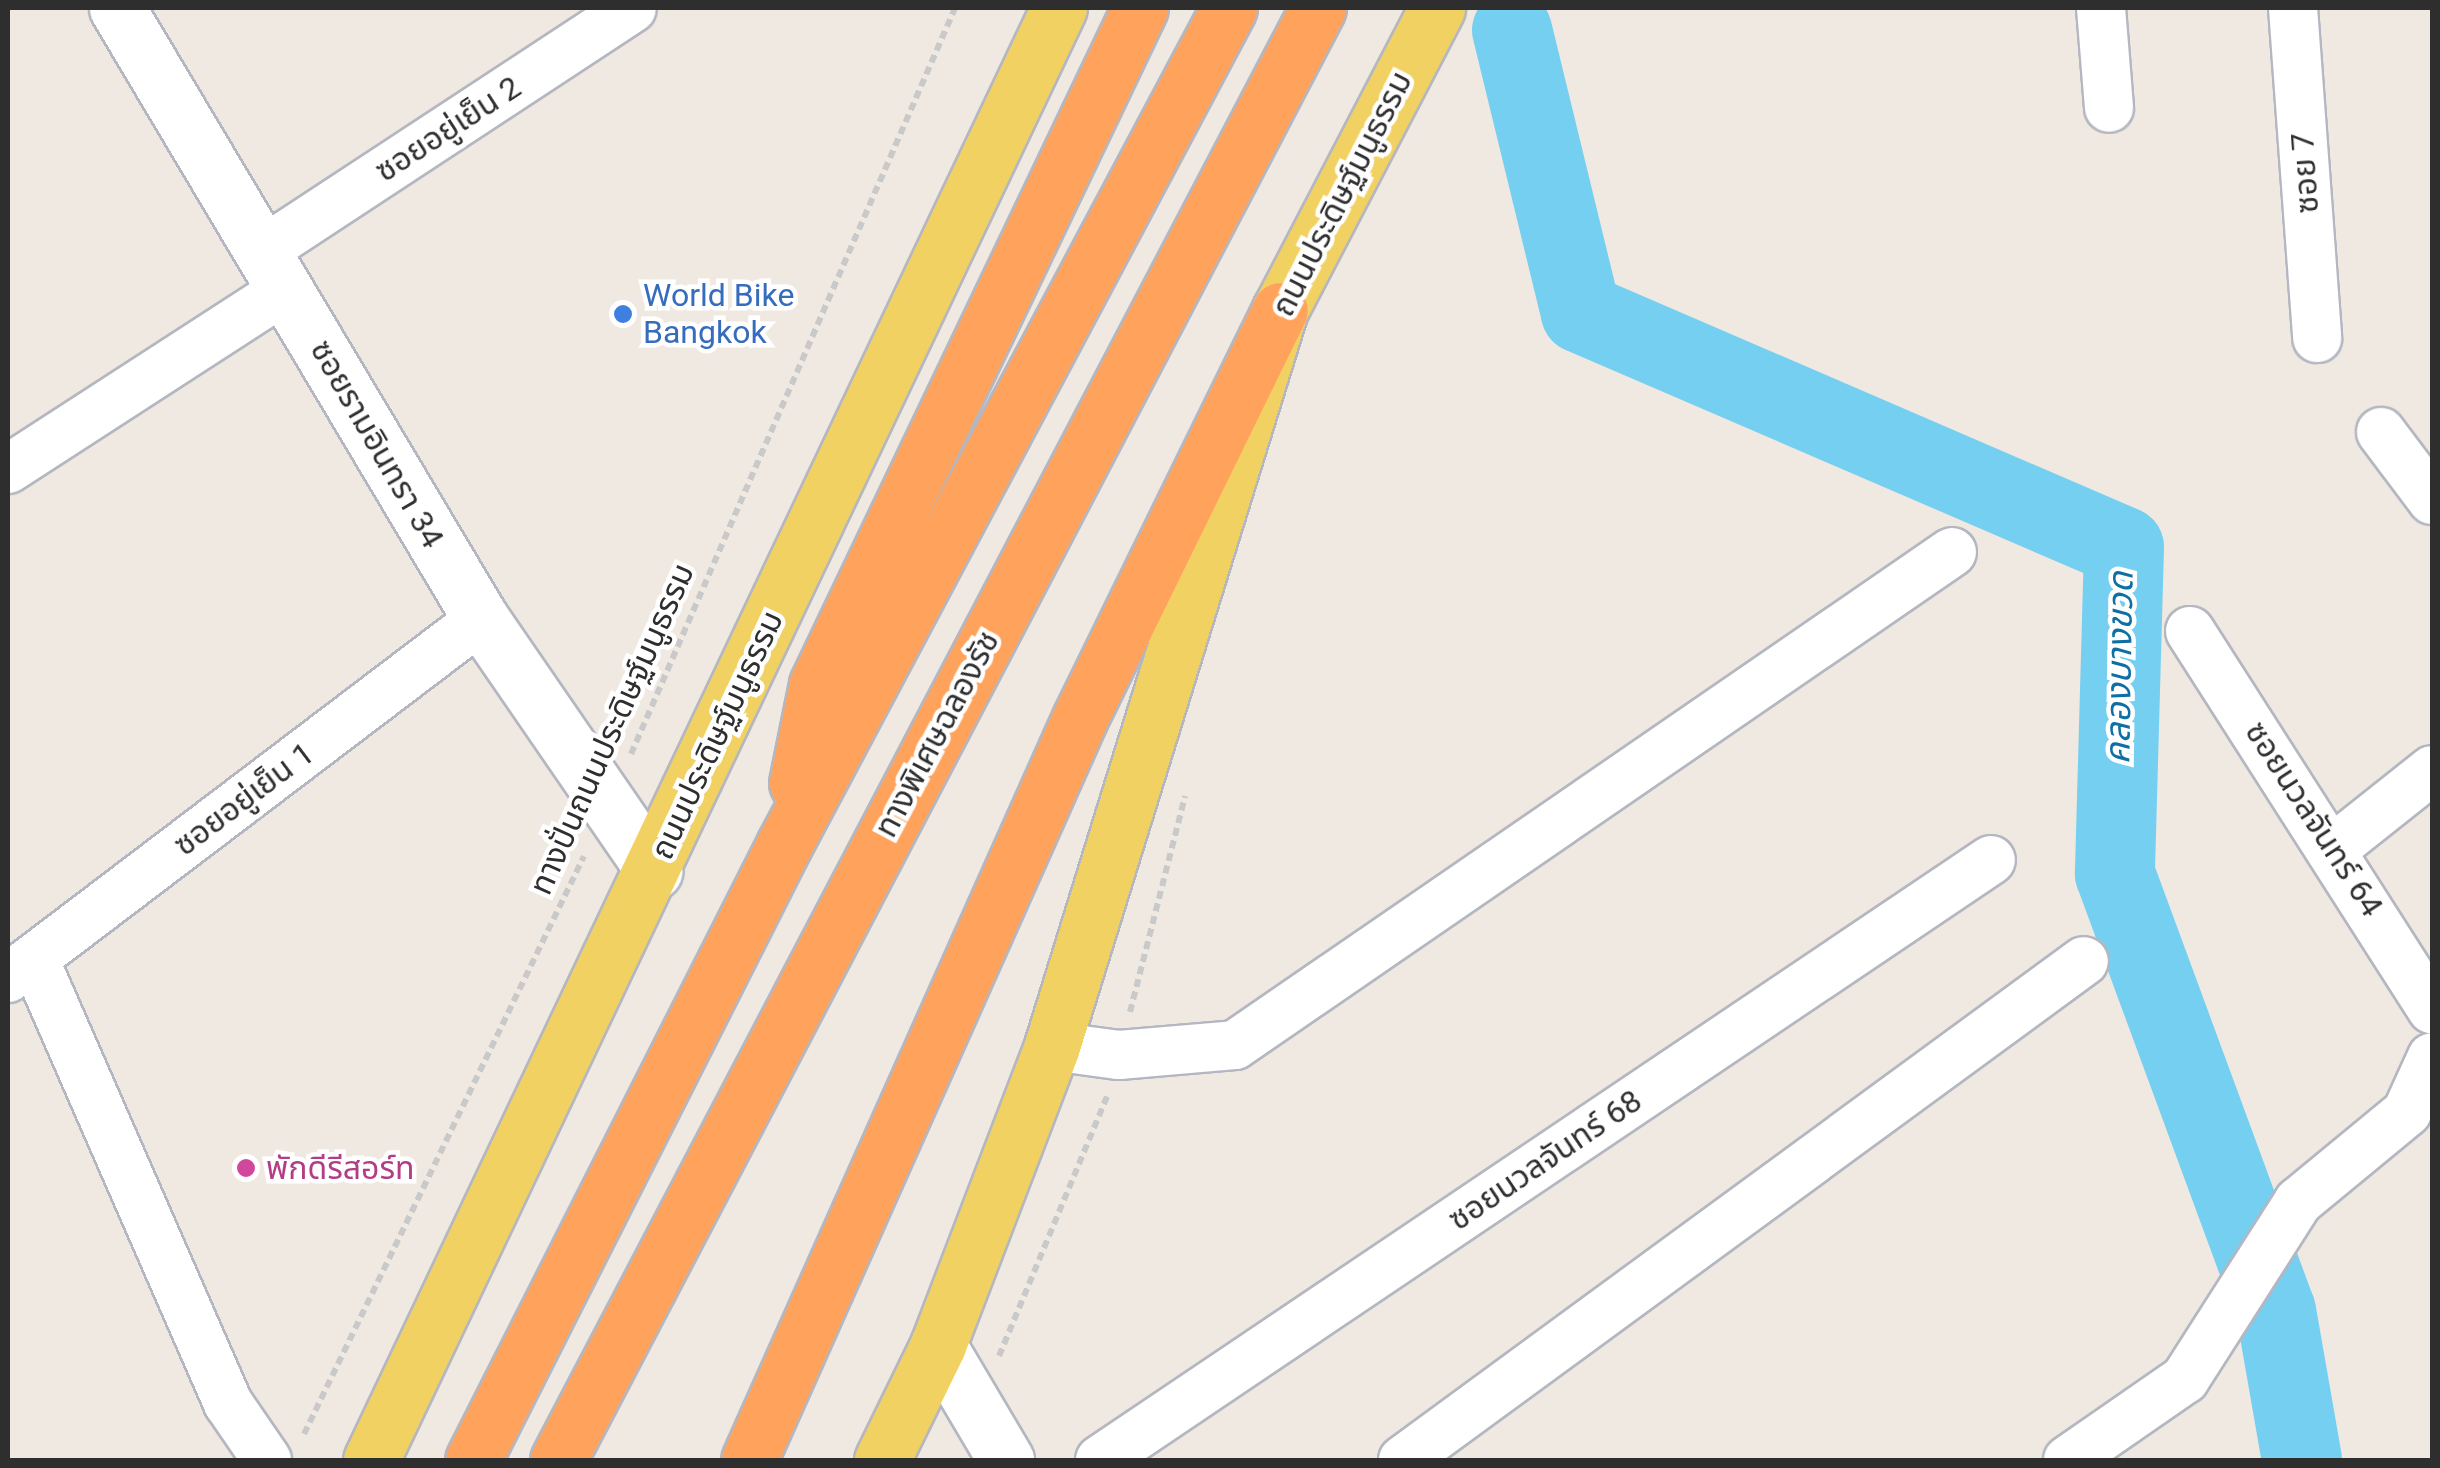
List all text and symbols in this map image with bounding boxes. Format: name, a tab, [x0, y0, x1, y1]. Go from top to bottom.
street label: ถนนประดิษฐ์มนูธรรม	[1264, 65, 1420, 323]
street label: ซอยอยู่เย็น 2	[368, 68, 528, 190]
street label: ซอย 7	[2283, 131, 2327, 215]
place label: World Bike Bangkok	[643, 277, 794, 352]
marker: World Bike Bangkok	[612, 303, 634, 325]
street label: ซอยรามอินทรา 34	[302, 333, 452, 555]
street label: ทางปั่นถนนประดิษฐ์มนูธรรม	[522, 558, 702, 900]
water label: คลองบางขวด	[2097, 571, 2143, 765]
street label: ถนนประดิษฐ์มนูธรรม	[643, 605, 791, 865]
street label: ทางพิเศษฉลองรัช	[867, 624, 1007, 844]
street label: ซอยนวลจันทร์ 64	[2237, 714, 2391, 924]
street label: ซอยอยู่เย็น 1	[166, 734, 322, 864]
street label: ซอยนวลจันทร์ 68	[1441, 1081, 1649, 1239]
place label: พักดีรีสอร์ท	[266, 1149, 415, 1187]
marker: พักดีรีสอร์ท	[235, 1157, 257, 1179]

